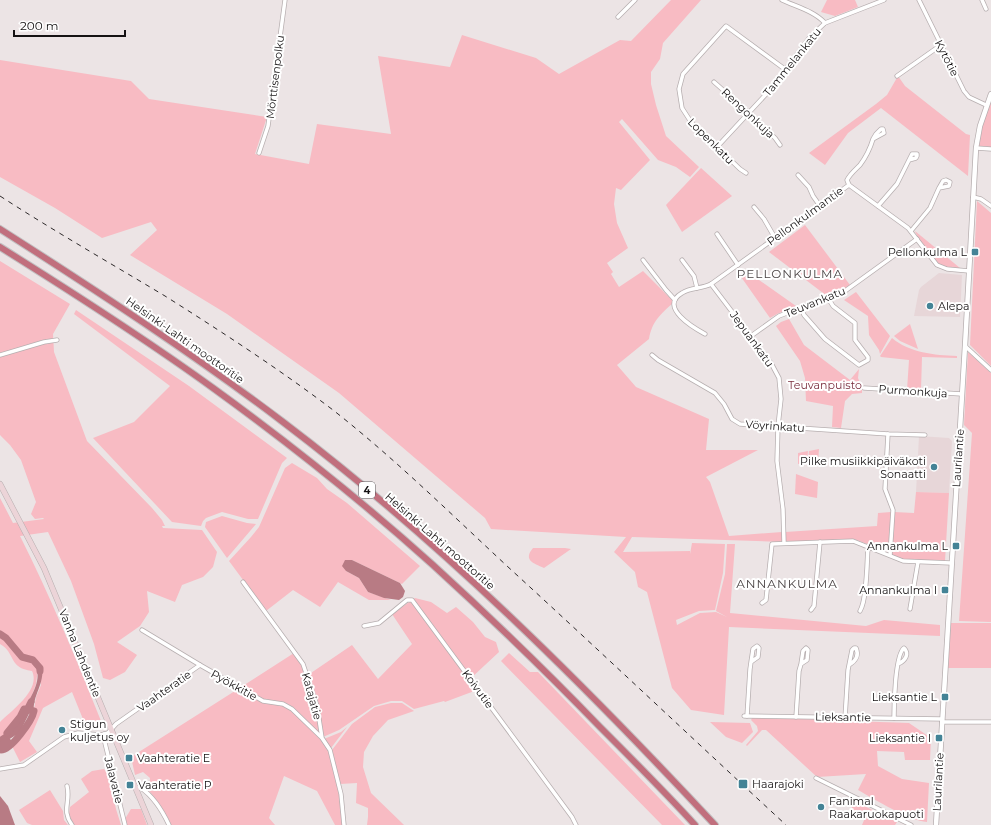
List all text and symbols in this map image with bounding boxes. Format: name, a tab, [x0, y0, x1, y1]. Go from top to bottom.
scale bar	[14, 12, 125, 38]
text: 200 m	[20, 18, 59, 33]
street label: Tammelankatu	[760, 25, 824, 99]
street label: Mörttisenpolku	[263, 34, 287, 120]
street label: Kytötie	[932, 37, 962, 79]
street label: Rengonkuja	[719, 85, 777, 141]
street label: Lopenkatu	[685, 115, 737, 167]
street label: Pellonkulmantie	[764, 183, 846, 248]
place label: Pellonkulma L	[888, 245, 968, 259]
marker: Pellonkulma L	[970, 247, 980, 257]
district label: PELLONKULMA	[737, 266, 843, 281]
street label: Teuvankatu	[783, 283, 847, 321]
street label: Helsinki-Lahti moottoritie	[123, 294, 247, 386]
place label: Alepa	[938, 299, 969, 313]
marker: Alepa	[925, 301, 935, 311]
street label: Jepuankatu	[726, 307, 777, 370]
park label: Teuvanpuisto	[788, 378, 862, 392]
street label: Purmonkuja	[878, 382, 948, 400]
street label: Vöyrinkatu	[745, 417, 805, 435]
street label: Laurilantie	[949, 428, 967, 488]
place label: Pilke musiikkipäiväkoti Sonaatti	[800, 454, 926, 481]
marker: Pilke musiikkipäiväkoti Sonaatti	[929, 462, 939, 472]
road number: 4	[359, 482, 375, 498]
street label: Helsinki-Lahti moottoritie	[382, 489, 498, 593]
place label: Annankulma L	[867, 539, 949, 553]
marker: Annankulma L	[951, 541, 961, 551]
district label: ANNANKULMA	[736, 576, 838, 591]
place label: Annankulma I	[859, 583, 937, 597]
marker: Annankulma I	[940, 585, 950, 595]
street label: Vanha Lahdentie	[56, 607, 104, 699]
street label: Vaahteratie	[134, 667, 194, 715]
street label: Pyökkitie	[208, 667, 260, 704]
street label: Koivutie	[459, 667, 497, 712]
street label: Katajatie	[299, 671, 325, 722]
place label: Lieksantie L	[872, 690, 938, 704]
marker: Lieksantie L	[940, 692, 950, 702]
street label: Lieksantie	[815, 710, 871, 724]
place label: Stigun kuljetus oy	[70, 717, 129, 744]
marker: Stigun kuljetus oy	[57, 725, 67, 735]
place label: Lieksantie I	[869, 731, 931, 745]
marker: Lieksantie I	[934, 733, 944, 743]
place label: Vaahteratie E	[137, 751, 210, 765]
street label: Laurilantie	[929, 752, 947, 812]
marker: Vaahteratie E	[124, 753, 134, 763]
street label: Jalavatie	[101, 754, 127, 805]
place label: Haarajoki	[752, 777, 804, 791]
place label: Vaahteratie P	[138, 778, 212, 792]
marker: Haarajoki	[737, 778, 749, 790]
marker: Vaahteratie P	[125, 780, 135, 790]
place label: Fanimal Raakaruokapuoti	[829, 794, 924, 821]
marker: Fanimal Raakaruokapuoti	[816, 802, 826, 812]

